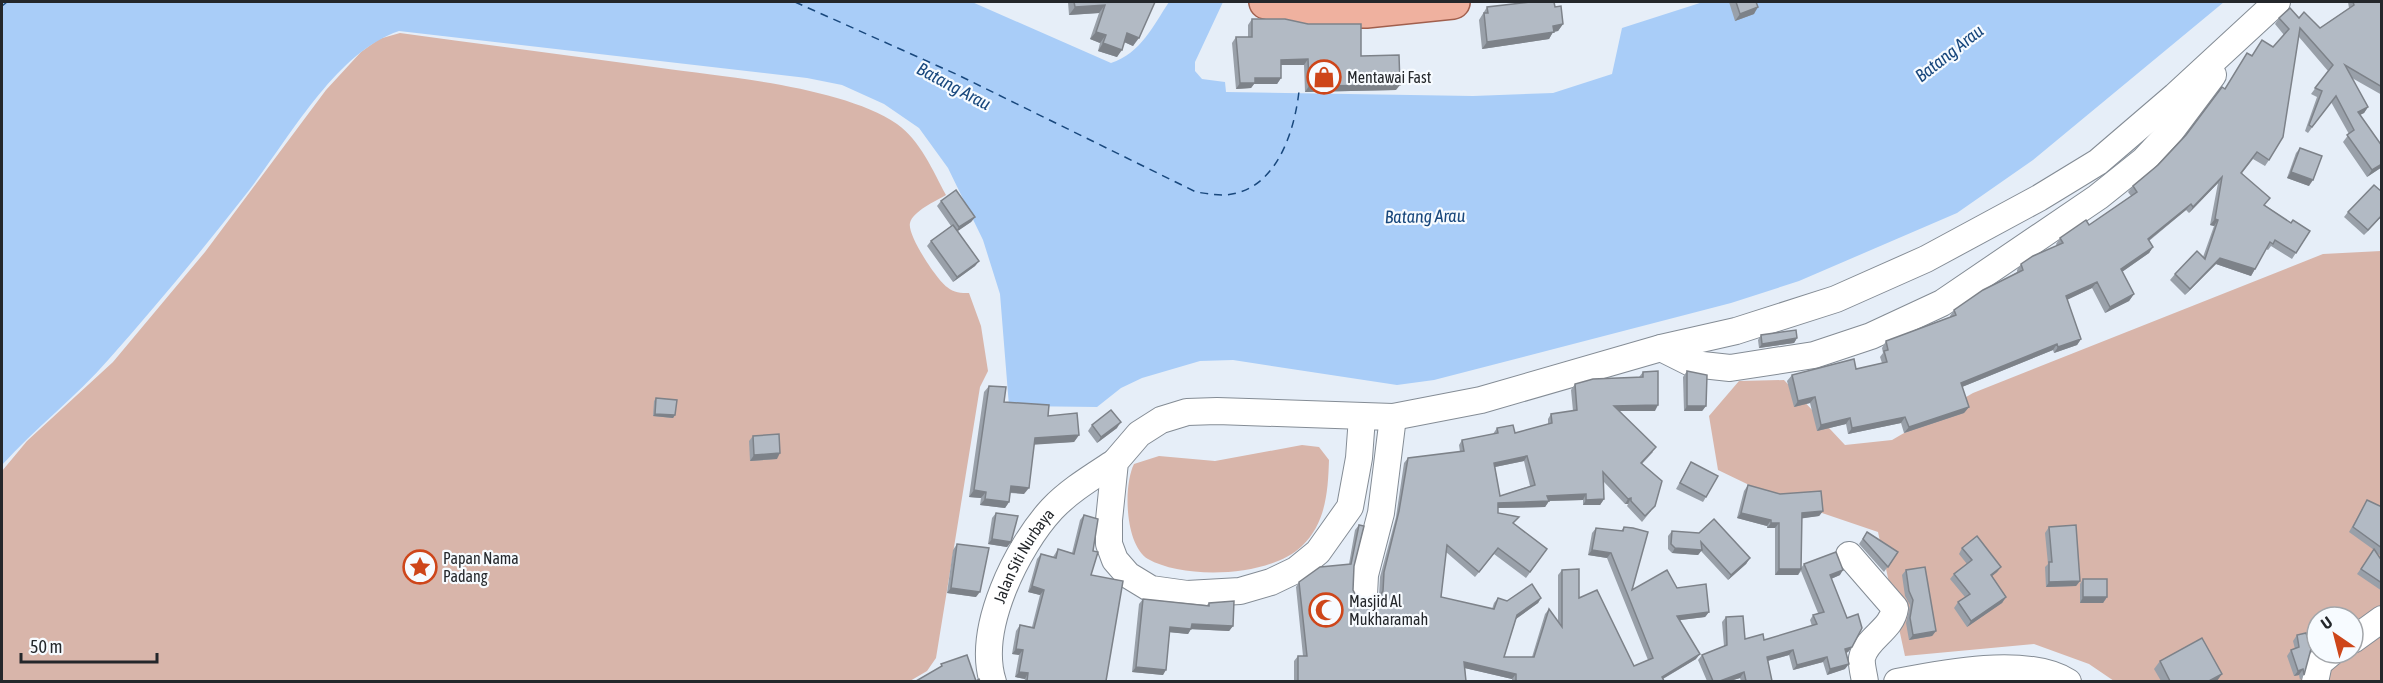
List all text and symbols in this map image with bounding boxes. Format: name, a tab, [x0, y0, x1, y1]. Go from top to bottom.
water label: Batang Arau	[1911, 20, 1987, 86]
water label: Batang Arau	[913, 58, 995, 114]
shop icon: Mentawai Fast	[1306, 59, 1342, 95]
place label: Mentawai Fast	[1347, 68, 1432, 86]
water label: Batang Arau	[1385, 205, 1466, 227]
street label: Jalan Siti Nurbaya	[990, 505, 1057, 605]
place icon: Papan Nama Padang	[402, 549, 438, 585]
place label: Papan Nama Padang	[443, 549, 519, 586]
mosque icon: Masjid Al Mukharamah	[1308, 592, 1344, 628]
place label: Masjid Al Mukharamah	[1349, 592, 1428, 628]
north arrow	[2305, 605, 2365, 665]
text: U	[2317, 613, 2335, 633]
scale bar	[21, 626, 158, 664]
text: 50 m	[30, 636, 62, 657]

